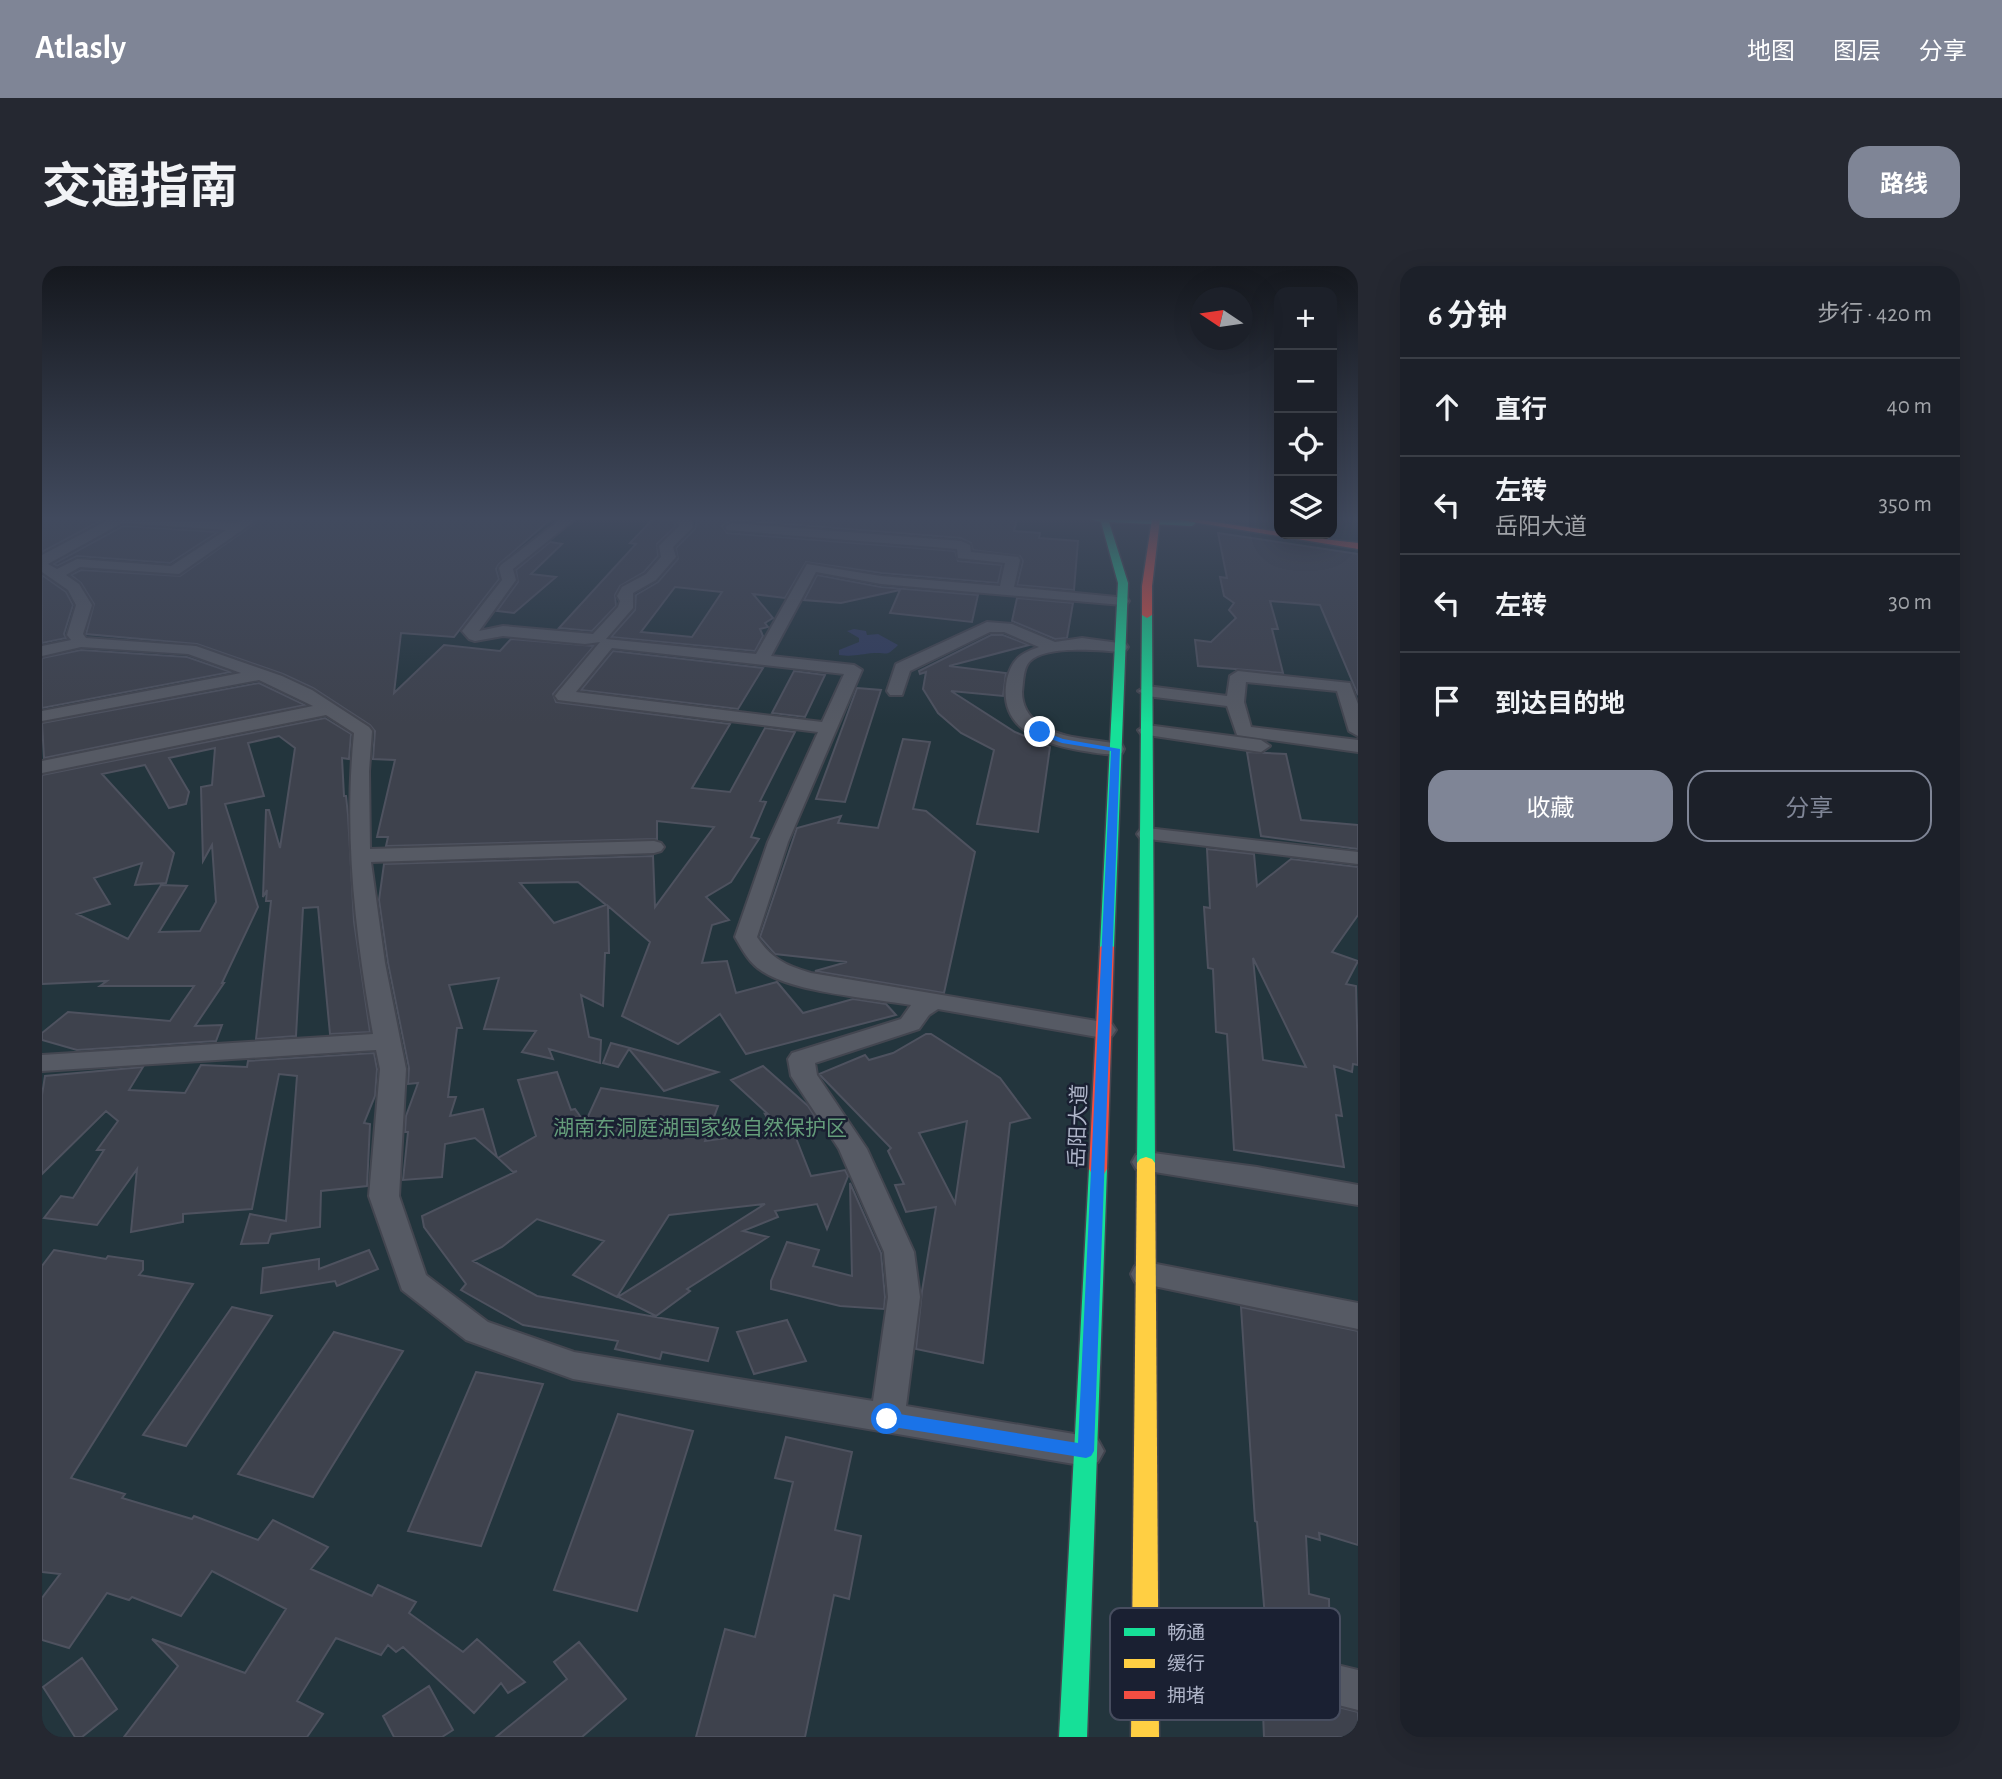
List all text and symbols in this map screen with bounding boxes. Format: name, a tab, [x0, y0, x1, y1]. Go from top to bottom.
text: Atlasly	[35, 32, 126, 65]
text: 地图	[1747, 40, 1795, 64]
text: 图层	[1833, 40, 1881, 64]
text: 分享	[1919, 40, 1967, 64]
button: 路线	[1848, 146, 1960, 218]
text: 交通指南	[42, 164, 238, 213]
north arrow	[1190, 287, 1253, 350]
map controls	[1274, 287, 1337, 539]
button: +	[1274, 287, 1337, 350]
text: 6 分钟	[1428, 301, 1507, 331]
text: 步行 · 420 m	[1817, 303, 1932, 326]
button: −	[1274, 350, 1337, 413]
icon: ahead	[1428, 388, 1466, 426]
text: 40 m	[1887, 395, 1932, 418]
text: 直行	[1495, 397, 1547, 423]
button: locate	[1274, 413, 1337, 476]
button: layers	[1274, 476, 1337, 539]
text: 左转	[1495, 478, 1547, 504]
icon: left	[1428, 486, 1466, 524]
text: 350 m	[1879, 493, 1932, 516]
text: 岳阳大道	[1495, 516, 1587, 539]
icon: left	[1428, 584, 1466, 622]
text: 30 m	[1888, 591, 1932, 614]
text: 左转	[1495, 593, 1547, 619]
icon: arrive	[1428, 682, 1466, 720]
text: 到达目的地	[1495, 691, 1625, 717]
route end	[1024, 716, 1055, 747]
button: 收藏	[1428, 770, 1673, 842]
button: 分享	[1687, 770, 1932, 842]
street label: 岳阳大道	[1066, 1084, 1090, 1168]
park label: 湖南东洞庭湖国家级自然保护区	[553, 1117, 847, 1139]
route start	[871, 1403, 902, 1434]
legend	[1110, 1608, 1340, 1720]
text: 畅通	[1167, 1623, 1205, 1643]
text: 缓行	[1167, 1653, 1205, 1674]
text: 拥堵	[1167, 1685, 1205, 1706]

